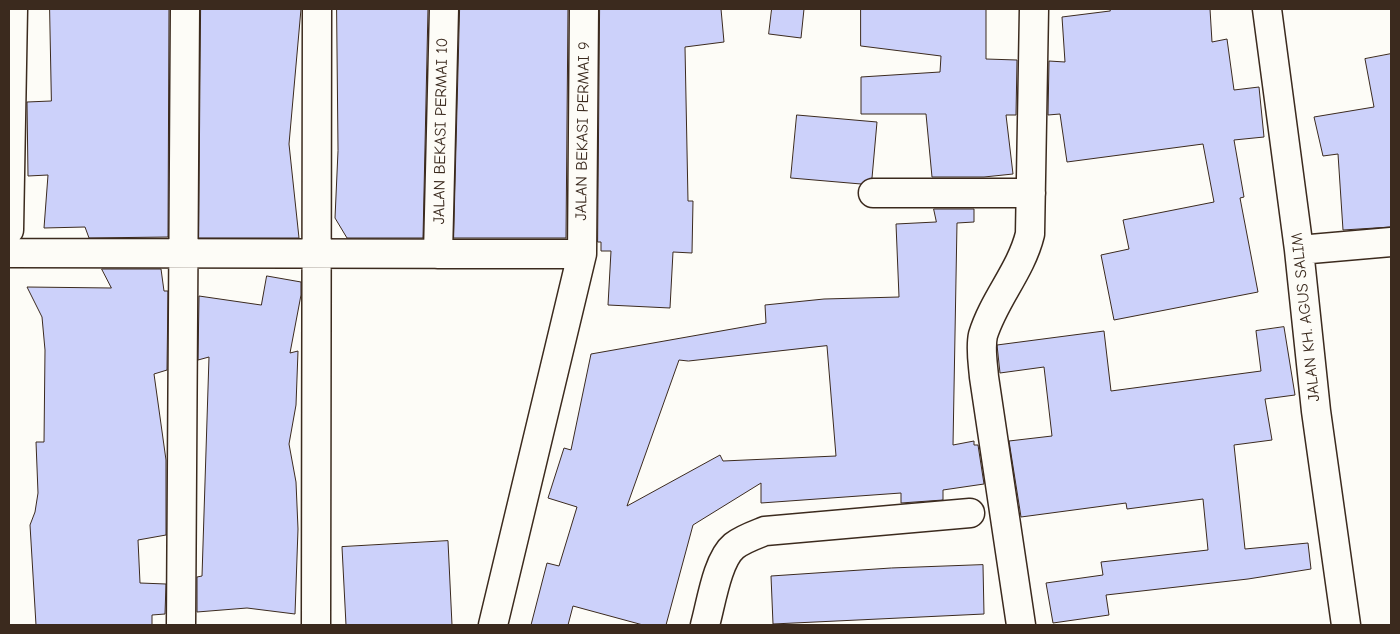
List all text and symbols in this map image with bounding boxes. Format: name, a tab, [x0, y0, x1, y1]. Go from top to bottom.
street label: JALAN BEKASI PERMAI 10	[430, 38, 452, 224]
street label: JALAN BEKASI PERMAI 9	[572, 41, 594, 221]
street label: JALAN KH. AGUS SALIM	[1288, 232, 1324, 402]

